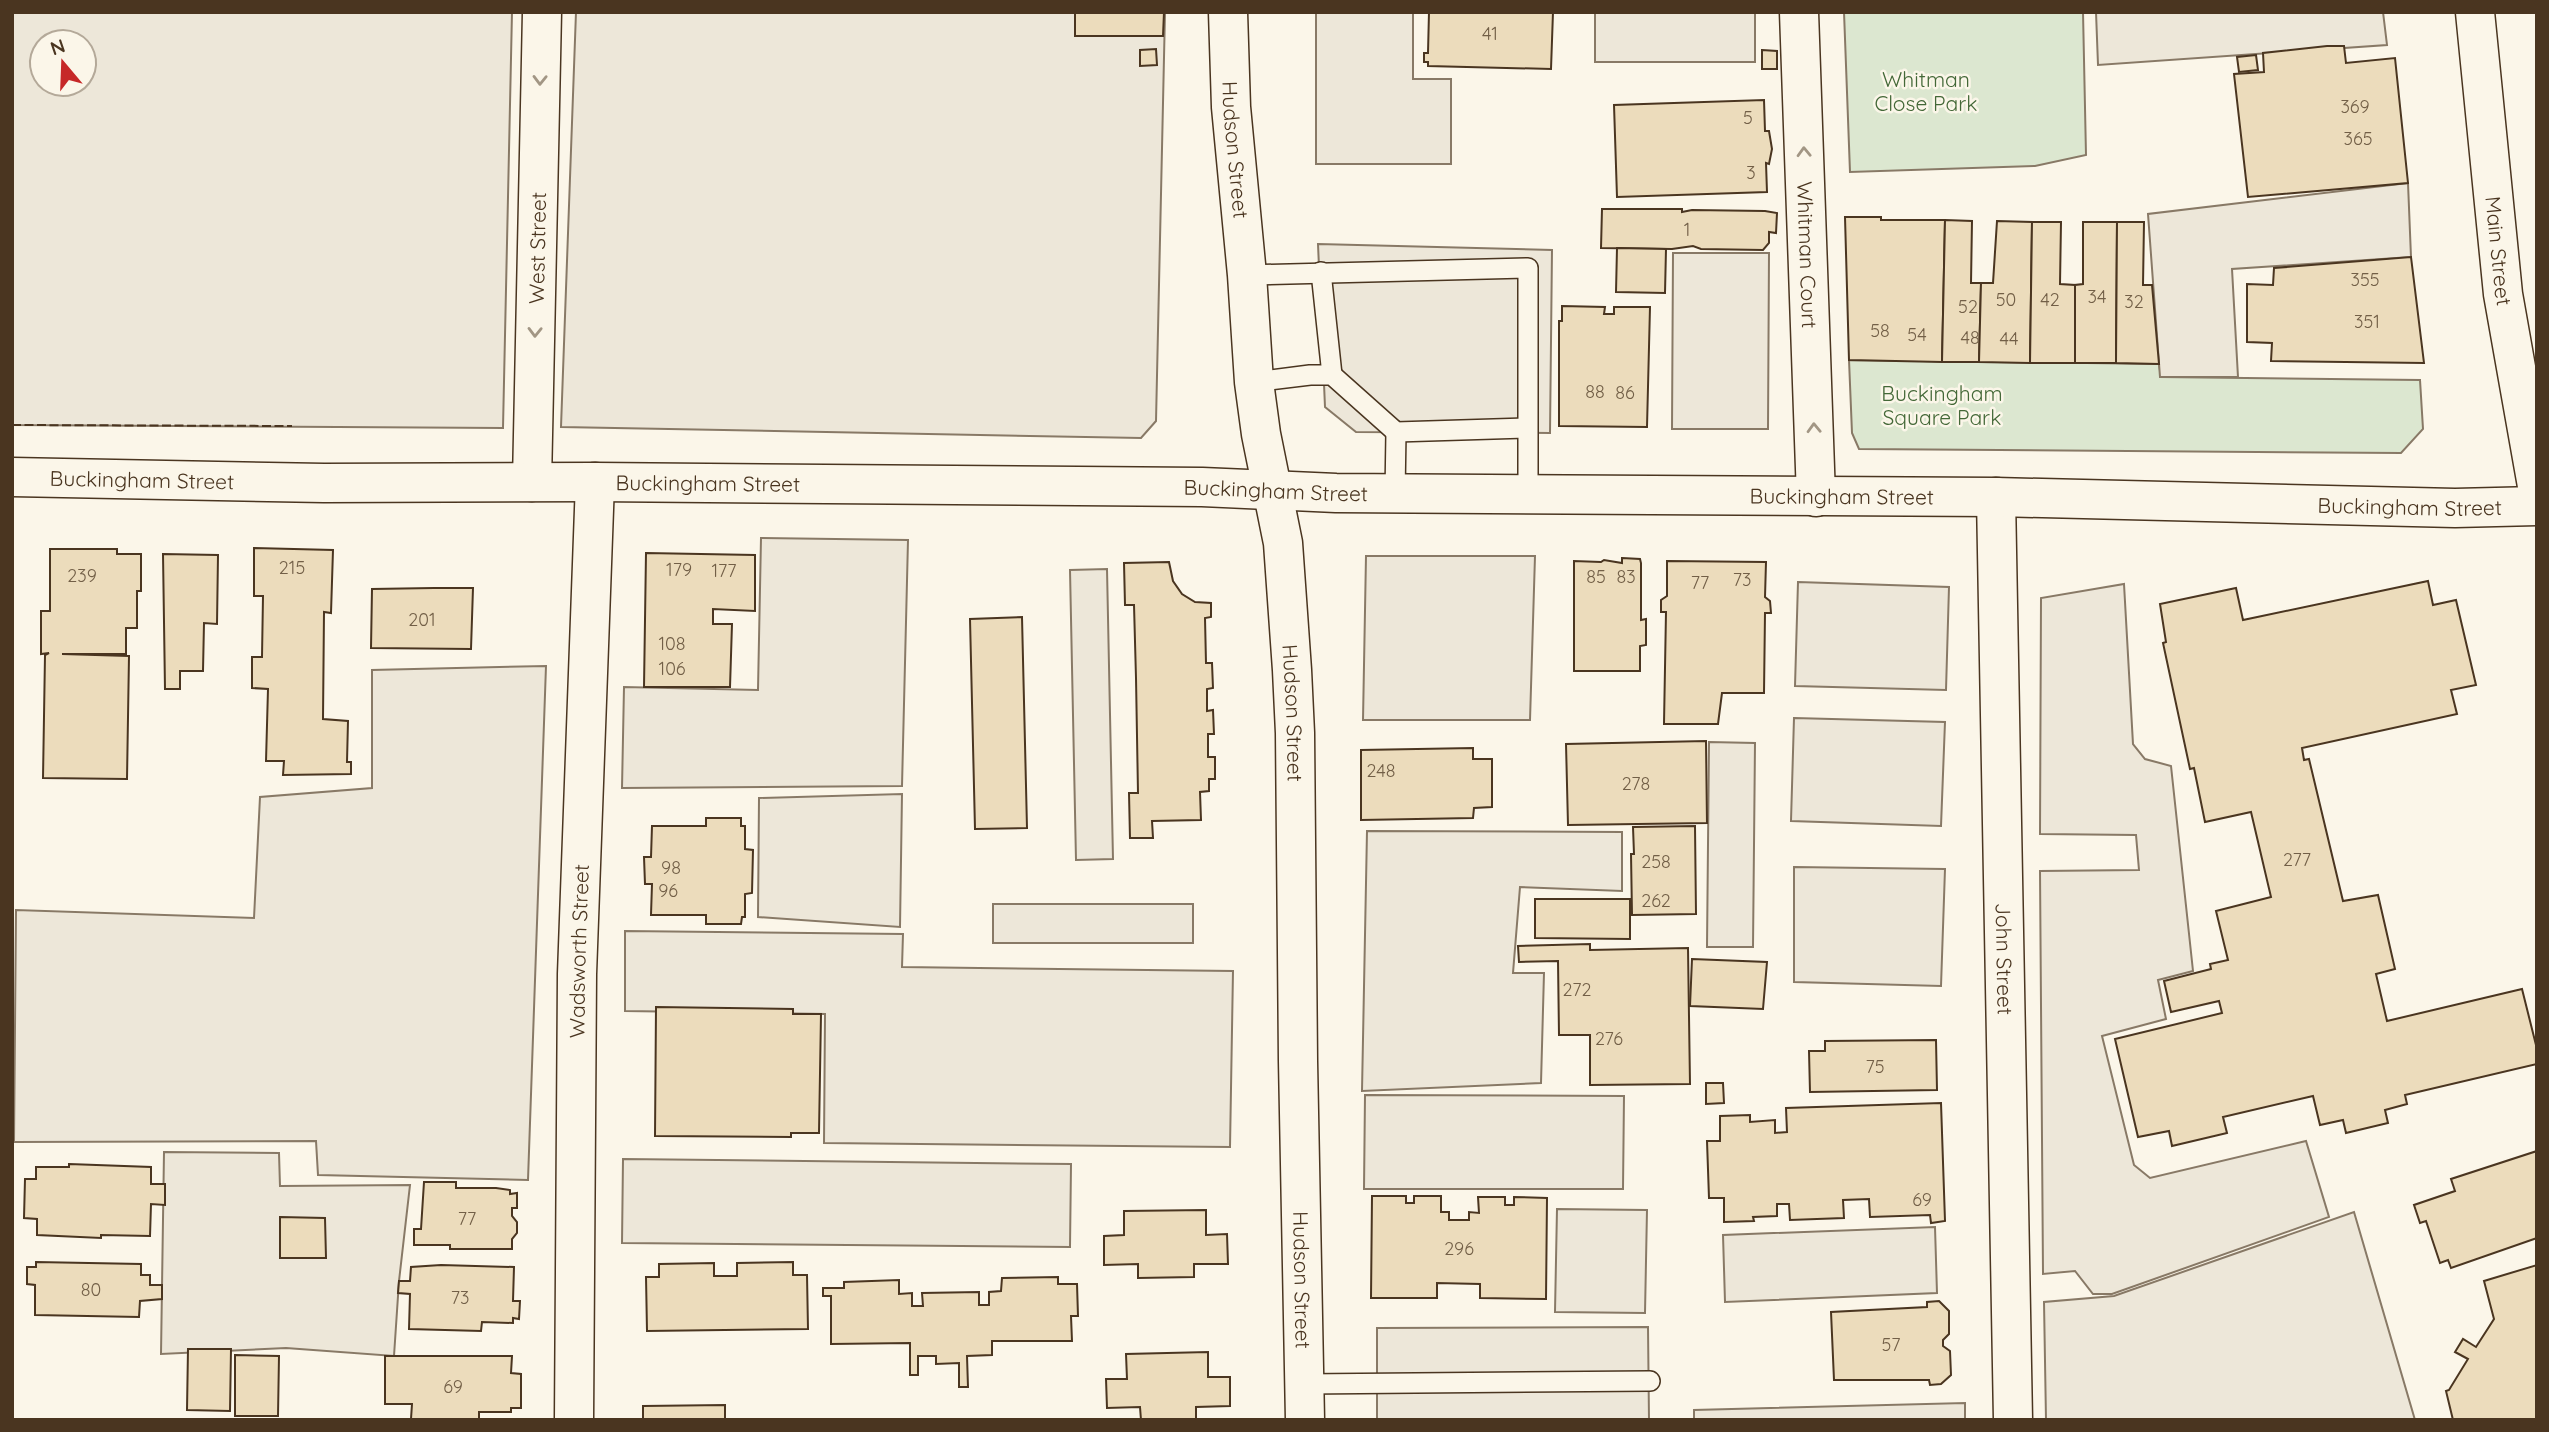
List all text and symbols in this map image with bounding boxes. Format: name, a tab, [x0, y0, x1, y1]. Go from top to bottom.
house number: 41	[1482, 22, 1498, 45]
north arrow	[28, 28, 98, 98]
text: N	[47, 33, 68, 61]
park label: Whitman Close Park	[1875, 66, 1977, 116]
one-way arrow	[533, 75, 548, 86]
street label: Hudson Street	[1217, 81, 1255, 220]
house number: 369	[2340, 95, 2370, 118]
house number: 5	[1743, 106, 1753, 129]
house number: 365	[2344, 127, 2372, 150]
one-way arrow	[1796, 146, 1811, 157]
house number: 3	[1746, 161, 1756, 184]
street label: Whitman Court	[1792, 181, 1823, 329]
street label: West Street	[523, 192, 551, 304]
street label: Main Street	[2480, 195, 2518, 308]
house number: 1	[1684, 218, 1690, 241]
house number: 355	[2350, 268, 2380, 291]
house number: 34	[2088, 285, 2106, 308]
house number: 50	[1996, 288, 2016, 311]
house number: 42	[2040, 288, 2060, 311]
house number: 32	[2124, 290, 2144, 313]
house number: 52	[1958, 295, 1978, 318]
house number: 351	[2354, 310, 2380, 333]
house number: 58	[1870, 319, 1890, 342]
house number: 54	[1907, 323, 1927, 346]
house number: 48	[1960, 326, 1980, 349]
house number: 44	[2000, 327, 2018, 350]
one-way arrow	[527, 328, 543, 338]
house number: 88	[1585, 380, 1605, 403]
park label: Buckingham Square Park	[1881, 380, 2003, 430]
house number: 86	[1615, 381, 1635, 404]
one-way arrow	[1806, 423, 1821, 434]
street label: Buckingham Street	[49, 465, 234, 494]
street label: Buckingham Street	[616, 469, 800, 497]
street label: Buckingham Street	[1184, 474, 1368, 506]
street label: Buckingham Street	[1749, 483, 1934, 510]
street label: Buckingham Street	[2317, 492, 2502, 521]
house number: 215	[279, 556, 305, 579]
house number: 179	[666, 558, 692, 581]
house number: 177	[711, 559, 737, 582]
house number: 239	[67, 564, 97, 587]
house number: 85	[1586, 565, 1606, 588]
house number: 83	[1616, 565, 1636, 588]
house number: 73	[1733, 568, 1751, 591]
house number: 77	[1691, 571, 1709, 594]
house number: 201	[408, 608, 436, 631]
house number: 108	[658, 632, 686, 655]
street label: Hudson Street	[1277, 643, 1308, 782]
house number: 106	[658, 657, 686, 680]
house number: 248	[1367, 759, 1395, 782]
house number: 278	[1622, 772, 1650, 795]
house number: 277	[2283, 848, 2311, 871]
house number: 258	[1641, 850, 1671, 873]
house number: 98	[661, 856, 681, 879]
street label: Wadsworth Street	[564, 863, 594, 1038]
house number: 96	[658, 879, 678, 902]
house number: 262	[1641, 889, 1671, 912]
street label: John Street	[1990, 903, 2019, 1015]
house number: 272	[1563, 978, 1591, 1001]
house number: 276	[1595, 1027, 1623, 1050]
house number: 75	[1865, 1055, 1885, 1078]
house number: 69	[1912, 1188, 1932, 1211]
house number: 77	[458, 1207, 476, 1230]
street label: Hudson Street	[1288, 1211, 1317, 1349]
house number: 296	[1444, 1237, 1474, 1260]
house number: 80	[81, 1278, 101, 1301]
house number: 73	[451, 1286, 469, 1309]
house number: 57	[1881, 1333, 1901, 1356]
house number: 69	[443, 1375, 463, 1398]

